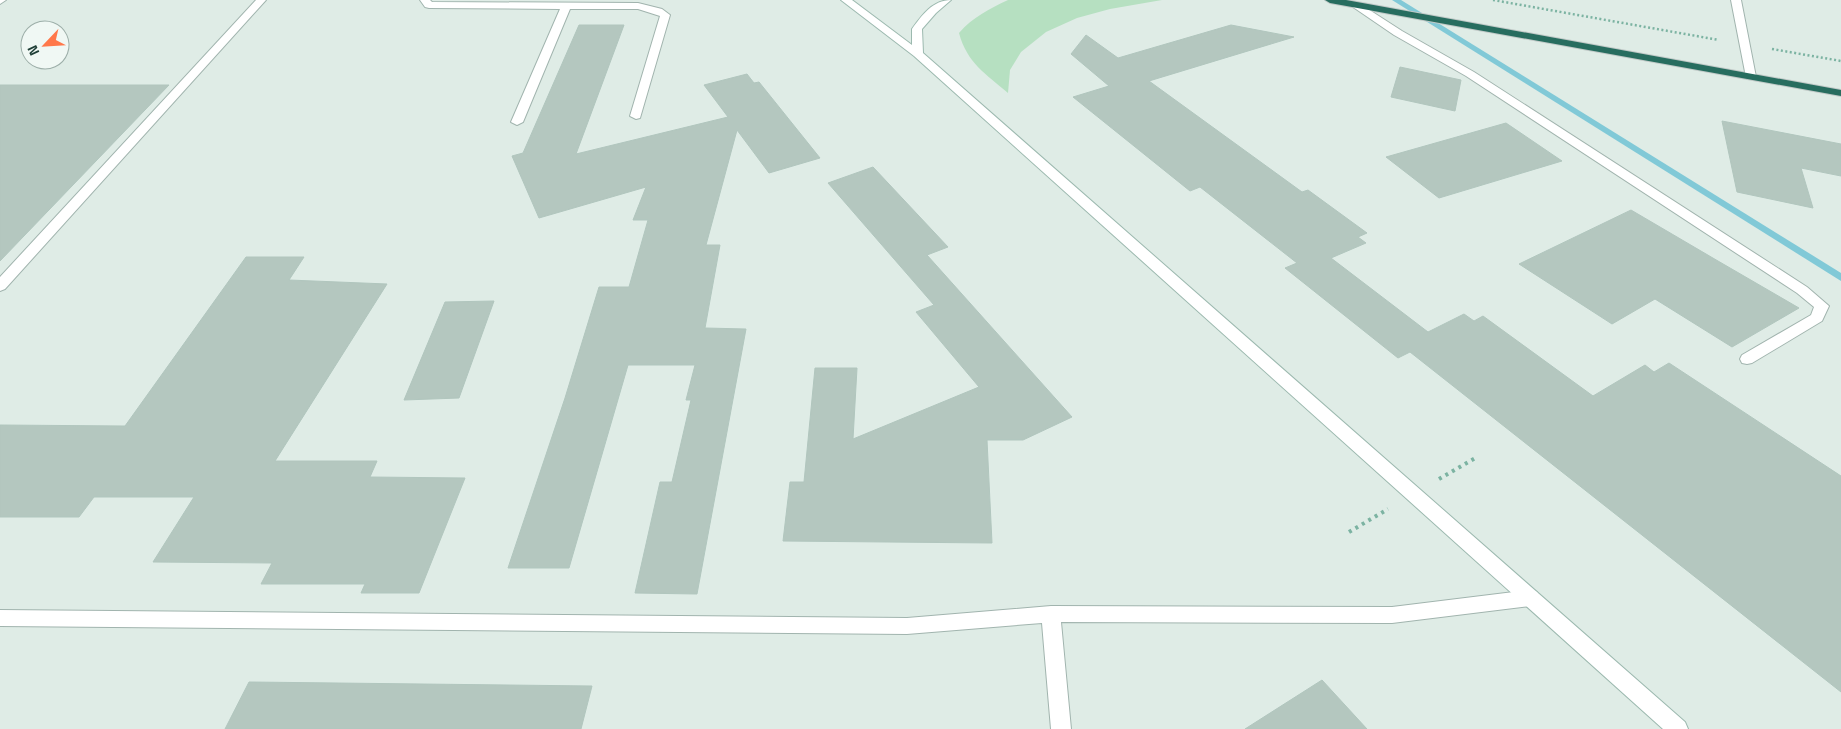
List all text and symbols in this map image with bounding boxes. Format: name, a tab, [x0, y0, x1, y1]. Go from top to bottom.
north arrow	[20, 20, 70, 70]
text: N	[21, 42, 44, 60]

